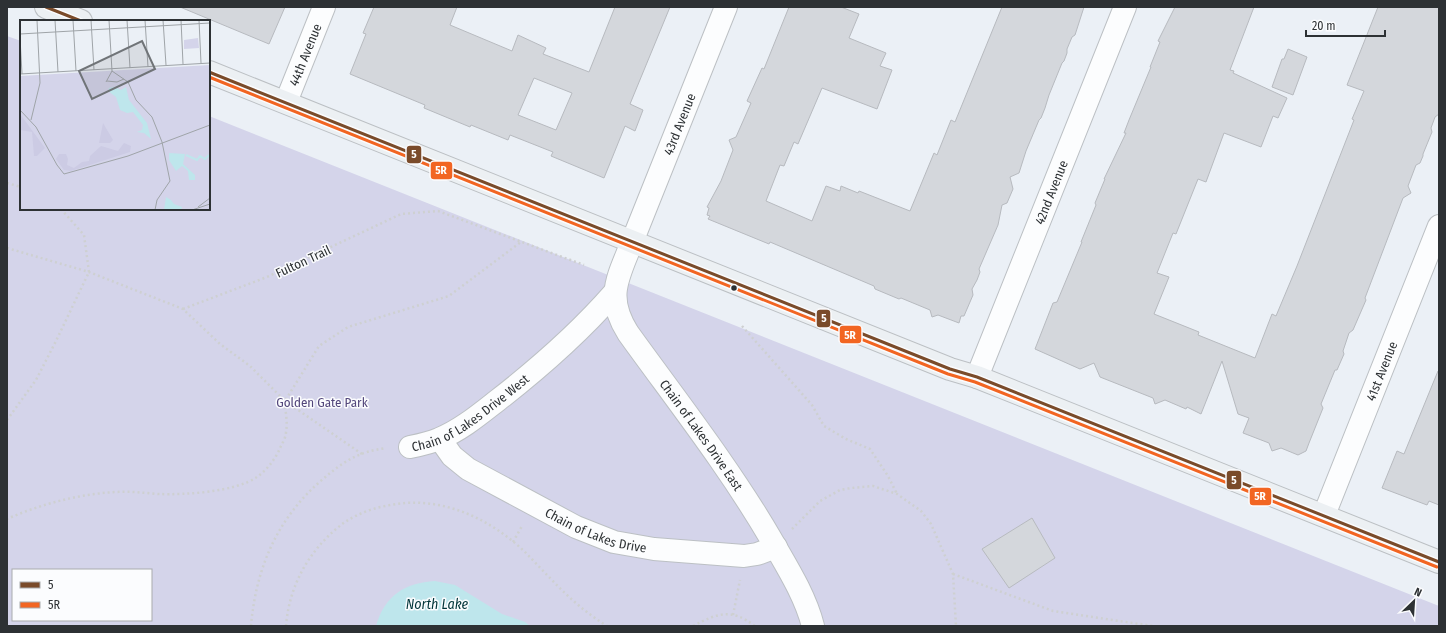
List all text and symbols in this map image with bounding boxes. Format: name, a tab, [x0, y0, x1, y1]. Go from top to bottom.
scale bar	[1306, 12, 1385, 38]
text: 20 m	[1312, 19, 1336, 33]
inset map	[20, 20, 210, 210]
street label: 44th Avenue	[286, 21, 325, 88]
street label: 43rd Avenue	[661, 91, 699, 157]
line badge: 5	[406, 145, 422, 164]
text: 5	[411, 148, 417, 161]
street label: 42nd Avenue	[1032, 158, 1071, 227]
line badge: 5R	[430, 161, 453, 180]
text: 5R	[435, 164, 448, 177]
street label: Fulton Trail	[273, 242, 334, 281]
unlabelled marker	[729, 283, 739, 293]
line badge: 5	[816, 309, 831, 328]
text: 5	[821, 312, 827, 325]
line badge: 5R	[839, 325, 862, 344]
text: 5R	[844, 329, 857, 342]
street label: 41st Avenue	[1363, 339, 1400, 403]
street label: Chain of Lakes Drive West	[410, 371, 533, 454]
street label: Chain of Lakes Drive East	[657, 377, 746, 494]
park label: Golden Gate Park	[276, 395, 369, 410]
line badge: 5	[1226, 470, 1242, 490]
text: 5	[1231, 474, 1237, 487]
line badge: 5R	[1249, 487, 1272, 506]
text: 5R	[1254, 490, 1267, 503]
street label: Chain of Lakes Drive	[542, 505, 648, 556]
legend	[12, 569, 152, 621]
text: 5	[48, 578, 54, 592]
north arrow	[1394, 581, 1434, 621]
text: N	[1412, 585, 1424, 600]
water label: North Lake	[406, 596, 469, 613]
text: 5R	[48, 598, 61, 612]

